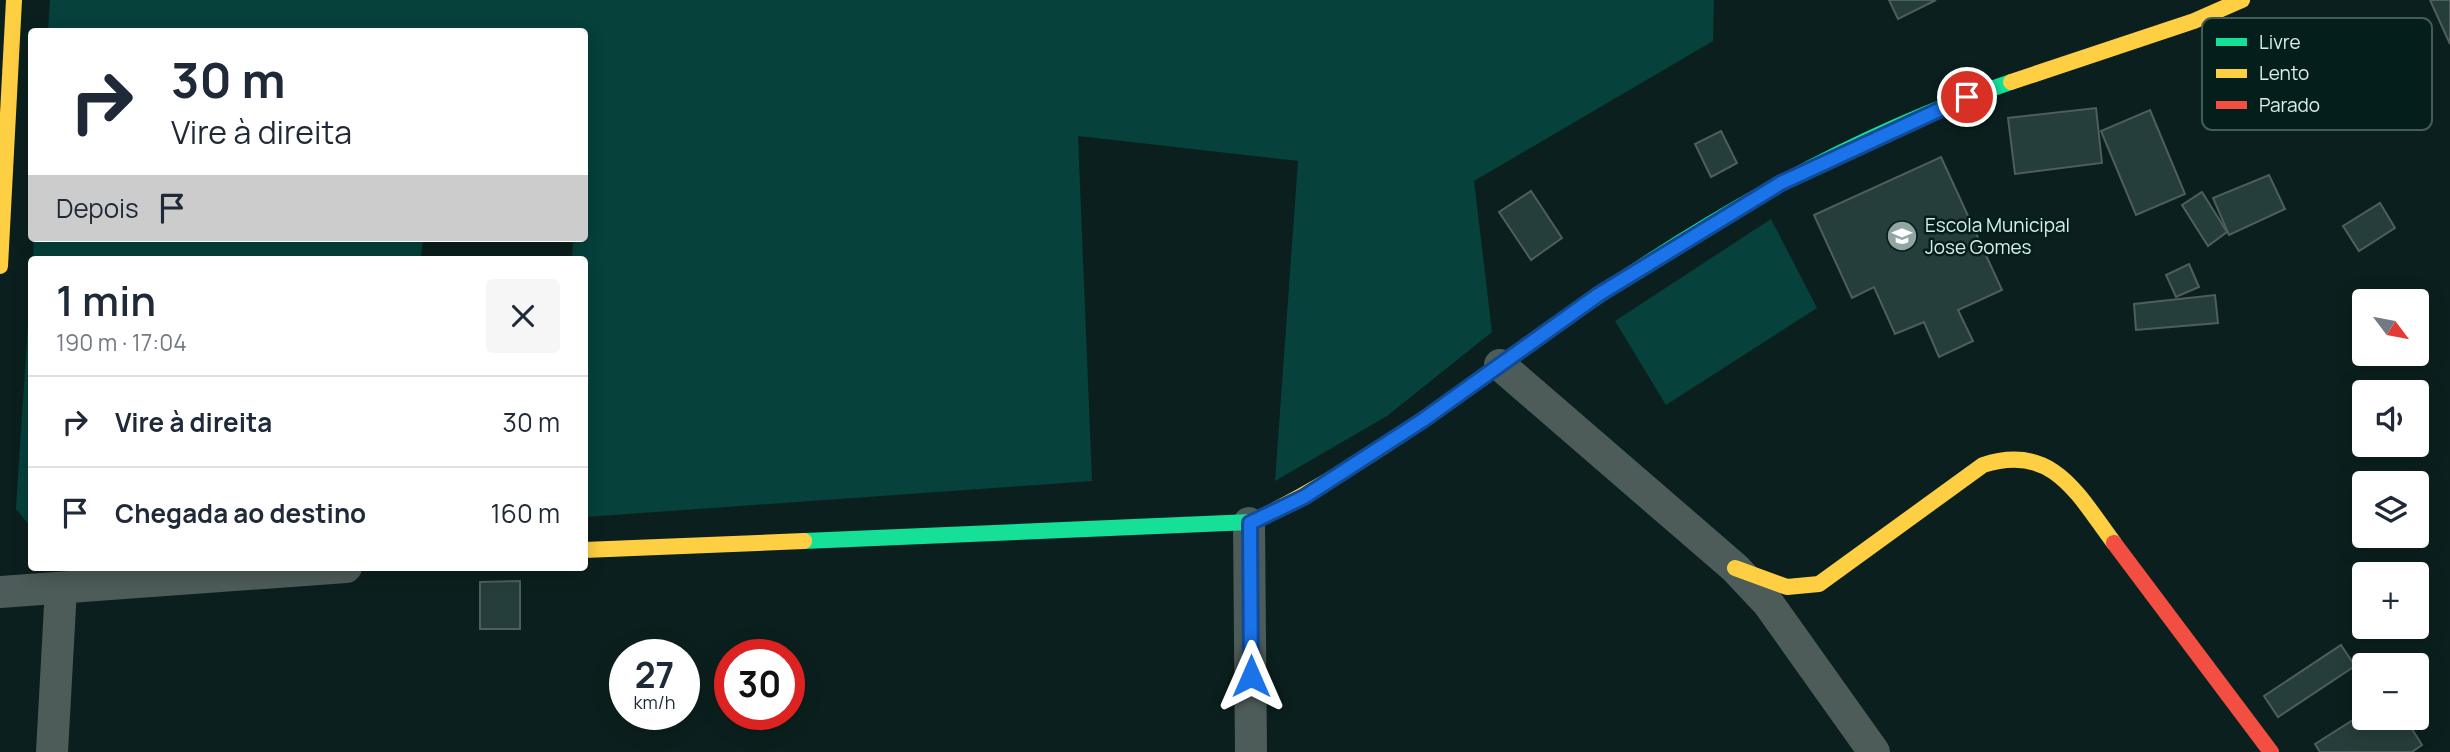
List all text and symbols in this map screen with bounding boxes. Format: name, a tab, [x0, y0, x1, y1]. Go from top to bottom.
legend	[2202, 18, 2432, 130]
text: Livre	[2259, 29, 2301, 55]
text: 30 m	[171, 46, 286, 113]
icon: right	[56, 56, 147, 147]
text: Lento	[2259, 60, 2309, 86]
pin	[1937, 67, 1997, 127]
icon: arrive	[1948, 78, 1986, 116]
text: Parado	[2259, 92, 2320, 118]
text: Vire à direita	[171, 110, 352, 154]
icon: arrive	[153, 189, 191, 227]
text: Depois	[56, 190, 139, 226]
place label: Escola Municipal Jose Gomes	[1925, 212, 2070, 260]
school or university icon: Escola Municipal Jose Gomes	[1885, 219, 1919, 253]
text: 1 min	[56, 271, 156, 329]
button: close	[486, 279, 560, 353]
north arrow	[2352, 289, 2429, 366]
map controls	[2352, 289, 2429, 730]
text: 190 m · 17:04	[56, 326, 187, 358]
button: sound	[2352, 380, 2429, 457]
icon: right	[56, 403, 94, 441]
text: Vire à direita	[115, 404, 272, 440]
text: 30 m	[503, 404, 560, 440]
button: layers	[2352, 471, 2429, 548]
icon: arrive	[56, 494, 94, 532]
text: Chegada ao destino	[115, 495, 366, 531]
text: 160 m	[491, 495, 560, 531]
button: +	[2352, 562, 2429, 639]
speed limit sign: 30	[714, 639, 805, 730]
position arrow	[1214, 639, 1288, 713]
text: 27	[635, 651, 674, 699]
button: −	[2352, 653, 2429, 730]
text: km/h	[634, 690, 675, 714]

